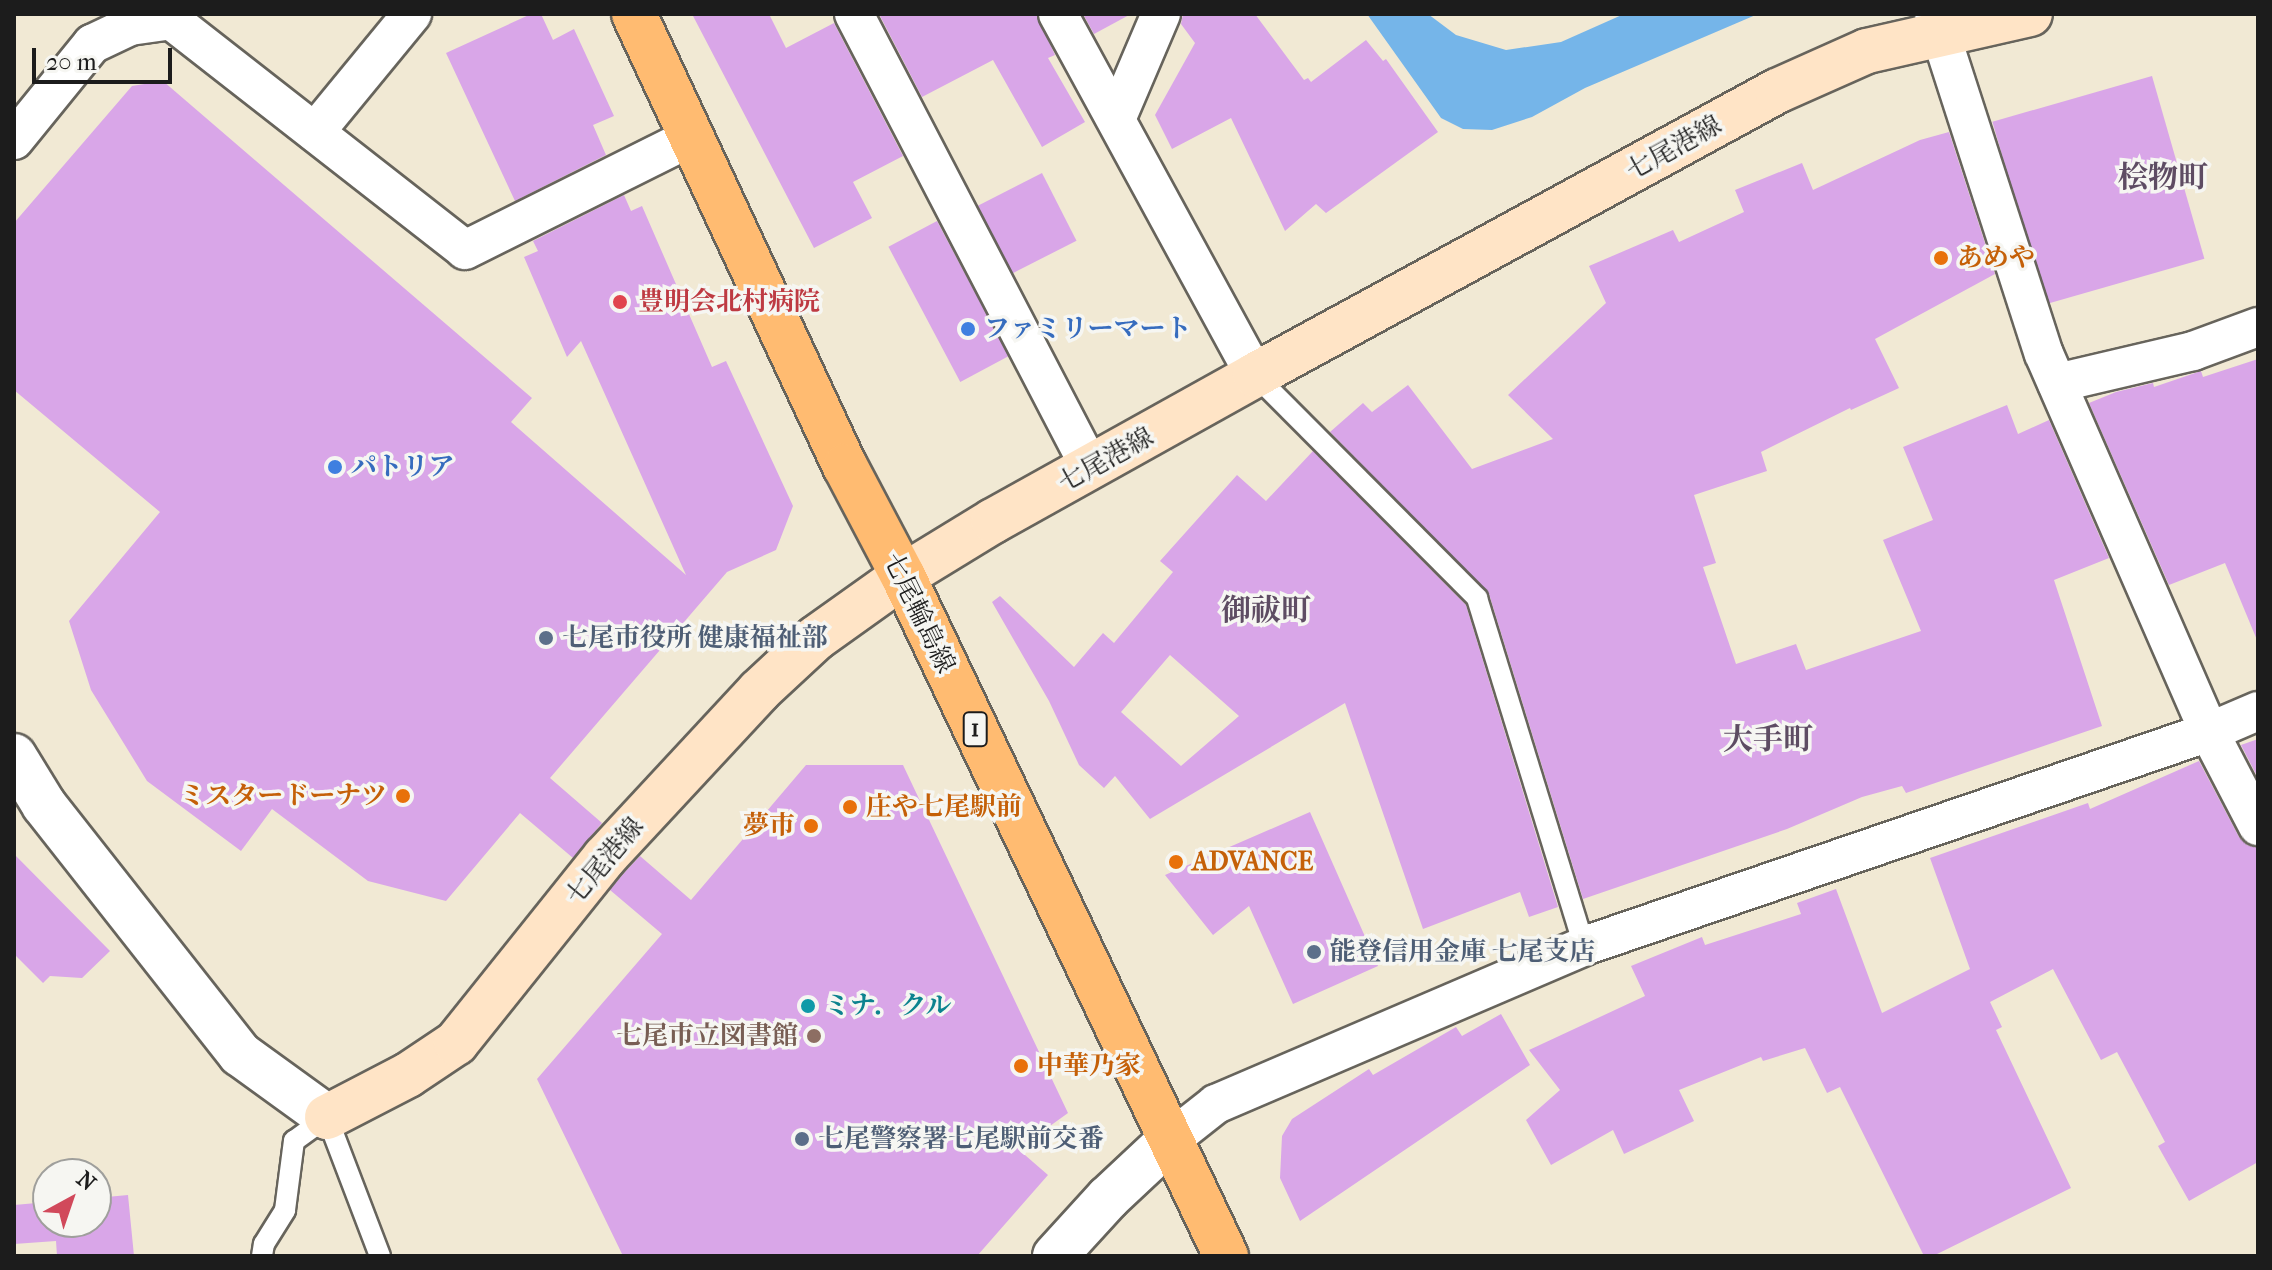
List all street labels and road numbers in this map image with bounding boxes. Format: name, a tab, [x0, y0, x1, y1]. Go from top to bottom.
street label: 七尾港線	[1621, 109, 1727, 187]
street label: 七尾港線	[1053, 421, 1159, 499]
street label: 七尾輪島線	[876, 548, 962, 678]
road number: 1	[961, 709, 989, 749]
street label: 七尾港線	[560, 811, 650, 911]

